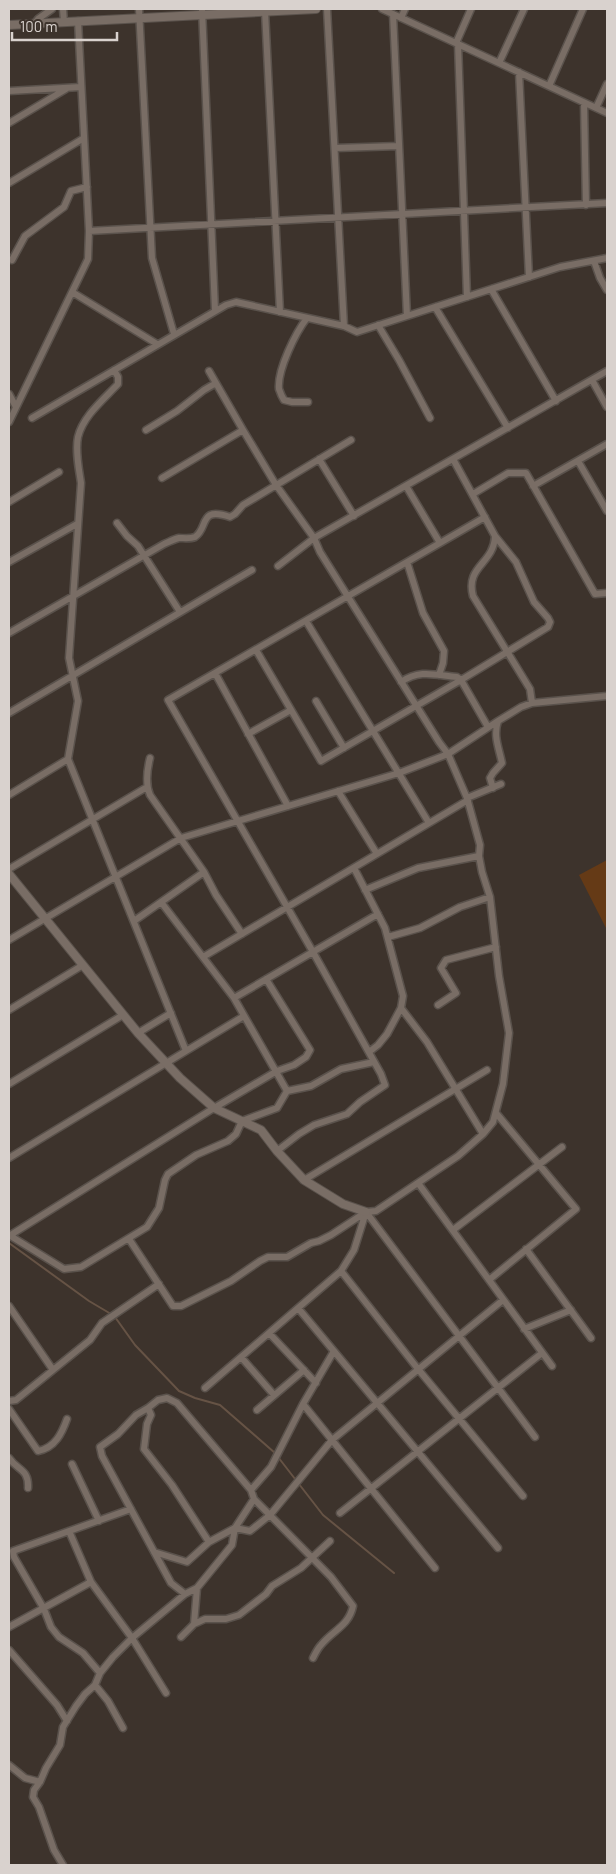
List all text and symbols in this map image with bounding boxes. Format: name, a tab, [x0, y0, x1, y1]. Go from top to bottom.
scale bar	[12, 10, 118, 42]
text: 100 m	[20, 17, 58, 35]

